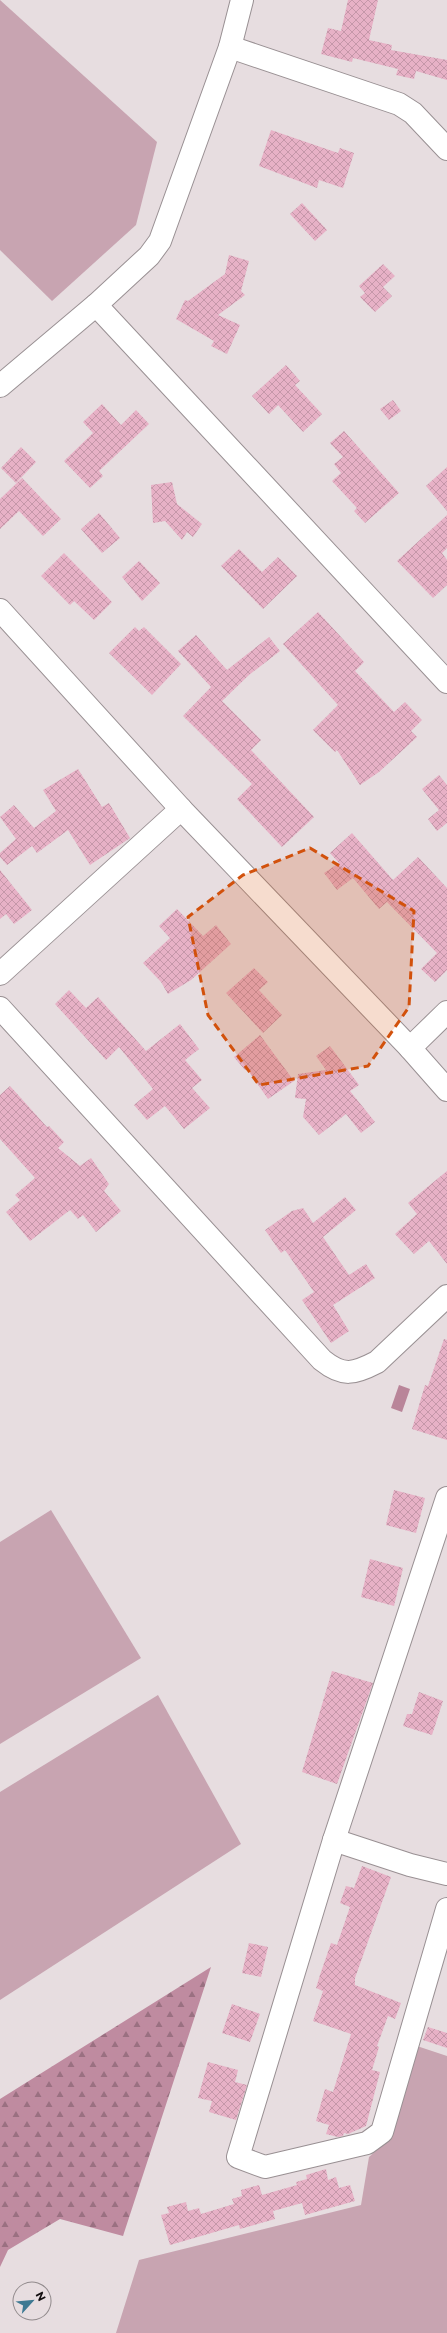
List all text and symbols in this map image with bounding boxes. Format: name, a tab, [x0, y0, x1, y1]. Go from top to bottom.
north arrow	[12, 2281, 52, 2321]
text: N	[33, 2289, 49, 2304]

